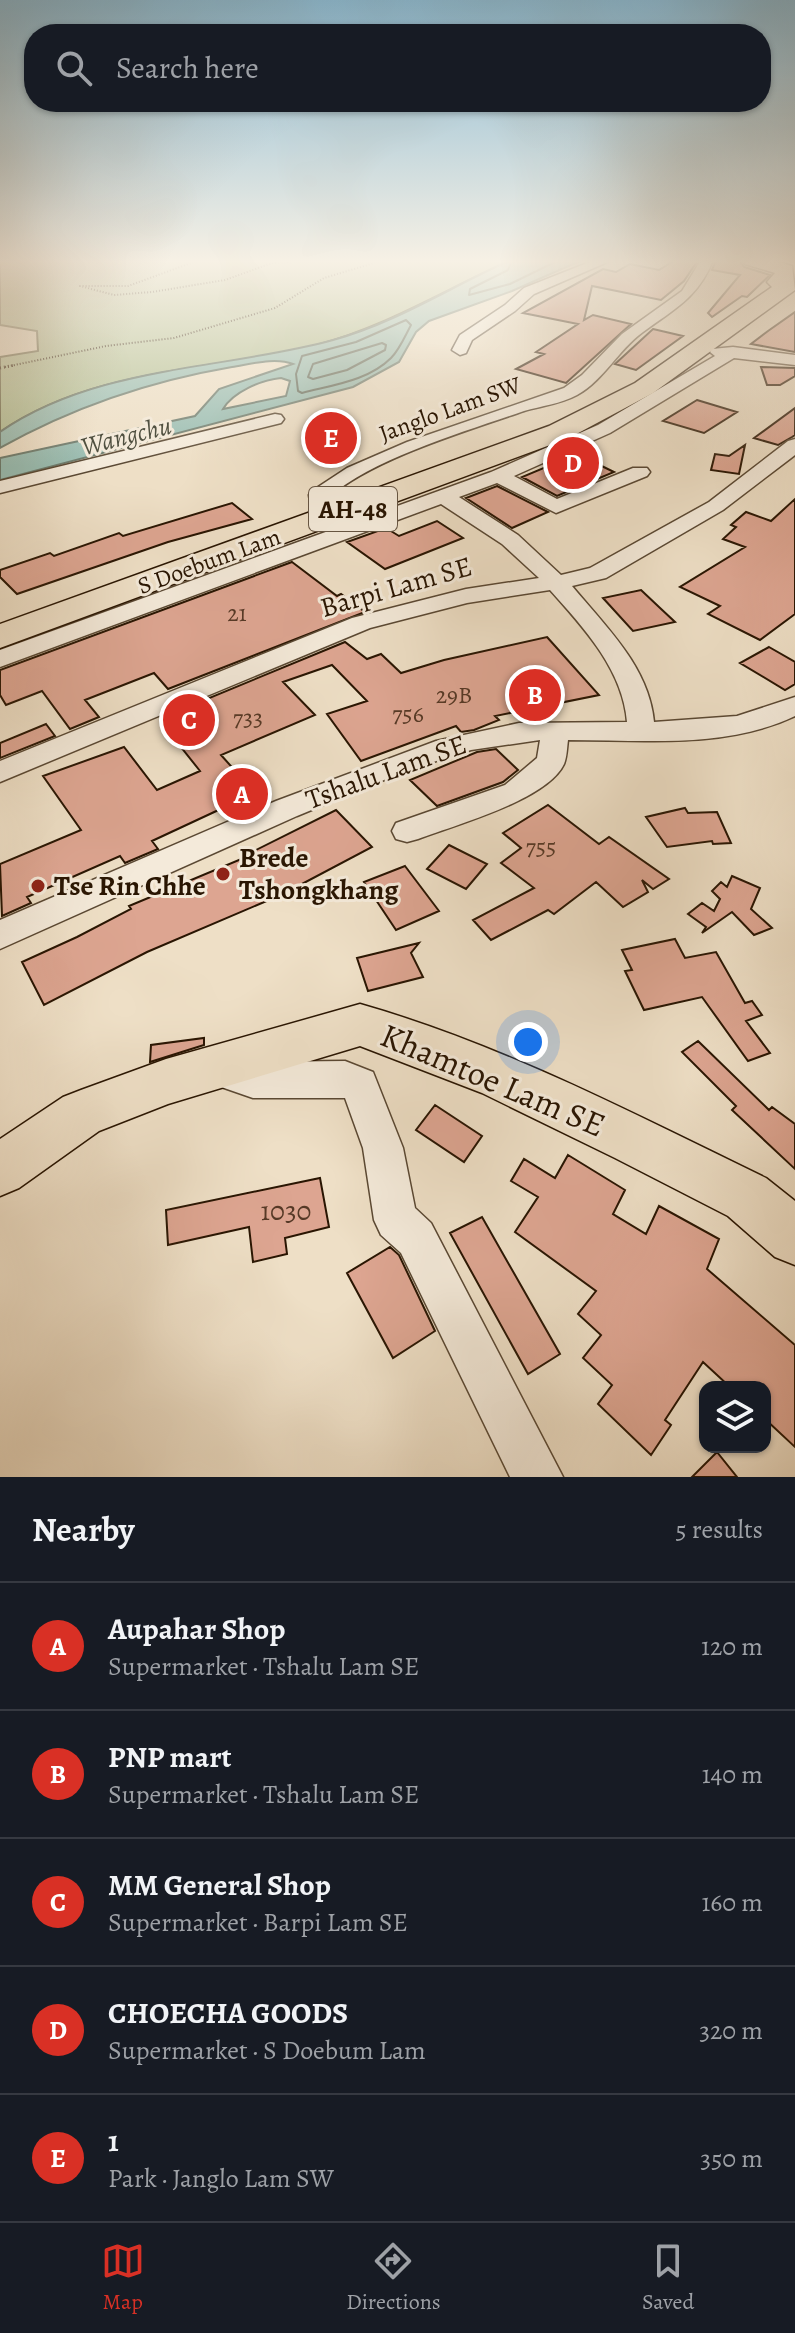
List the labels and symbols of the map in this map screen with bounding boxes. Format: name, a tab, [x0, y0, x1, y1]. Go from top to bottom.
street label: Janglo Lam SW	[374, 368, 526, 450]
water label: Wangchu	[77, 408, 175, 464]
pin: E	[305, 408, 357, 468]
pin: D	[547, 433, 599, 493]
road number: AH-48	[309, 487, 397, 531]
street label: S Doebum Lam	[133, 520, 285, 602]
street label: Barpi Lam SE	[316, 547, 476, 627]
house number: 21	[227, 597, 247, 629]
pin: B	[509, 665, 561, 725]
house number: 29B	[436, 679, 472, 711]
pin: C	[163, 690, 215, 750]
house number: 756	[392, 698, 424, 730]
house number: 733	[233, 702, 263, 734]
street label: Tshalu Lam SE	[300, 725, 472, 819]
pin: A	[216, 764, 268, 824]
house number: 755	[526, 831, 556, 863]
place label: Brede Tshongkhang	[239, 839, 399, 909]
marker: Brede Tshongkhang	[214, 865, 232, 883]
place label: Tse Rin Chhe	[54, 867, 206, 905]
marker: Tse Rin Chhe	[29, 877, 47, 895]
street label: Khamtoe Lam SE	[373, 1011, 613, 1149]
your location	[508, 1022, 548, 1062]
house number: 1030	[260, 1192, 312, 1230]

